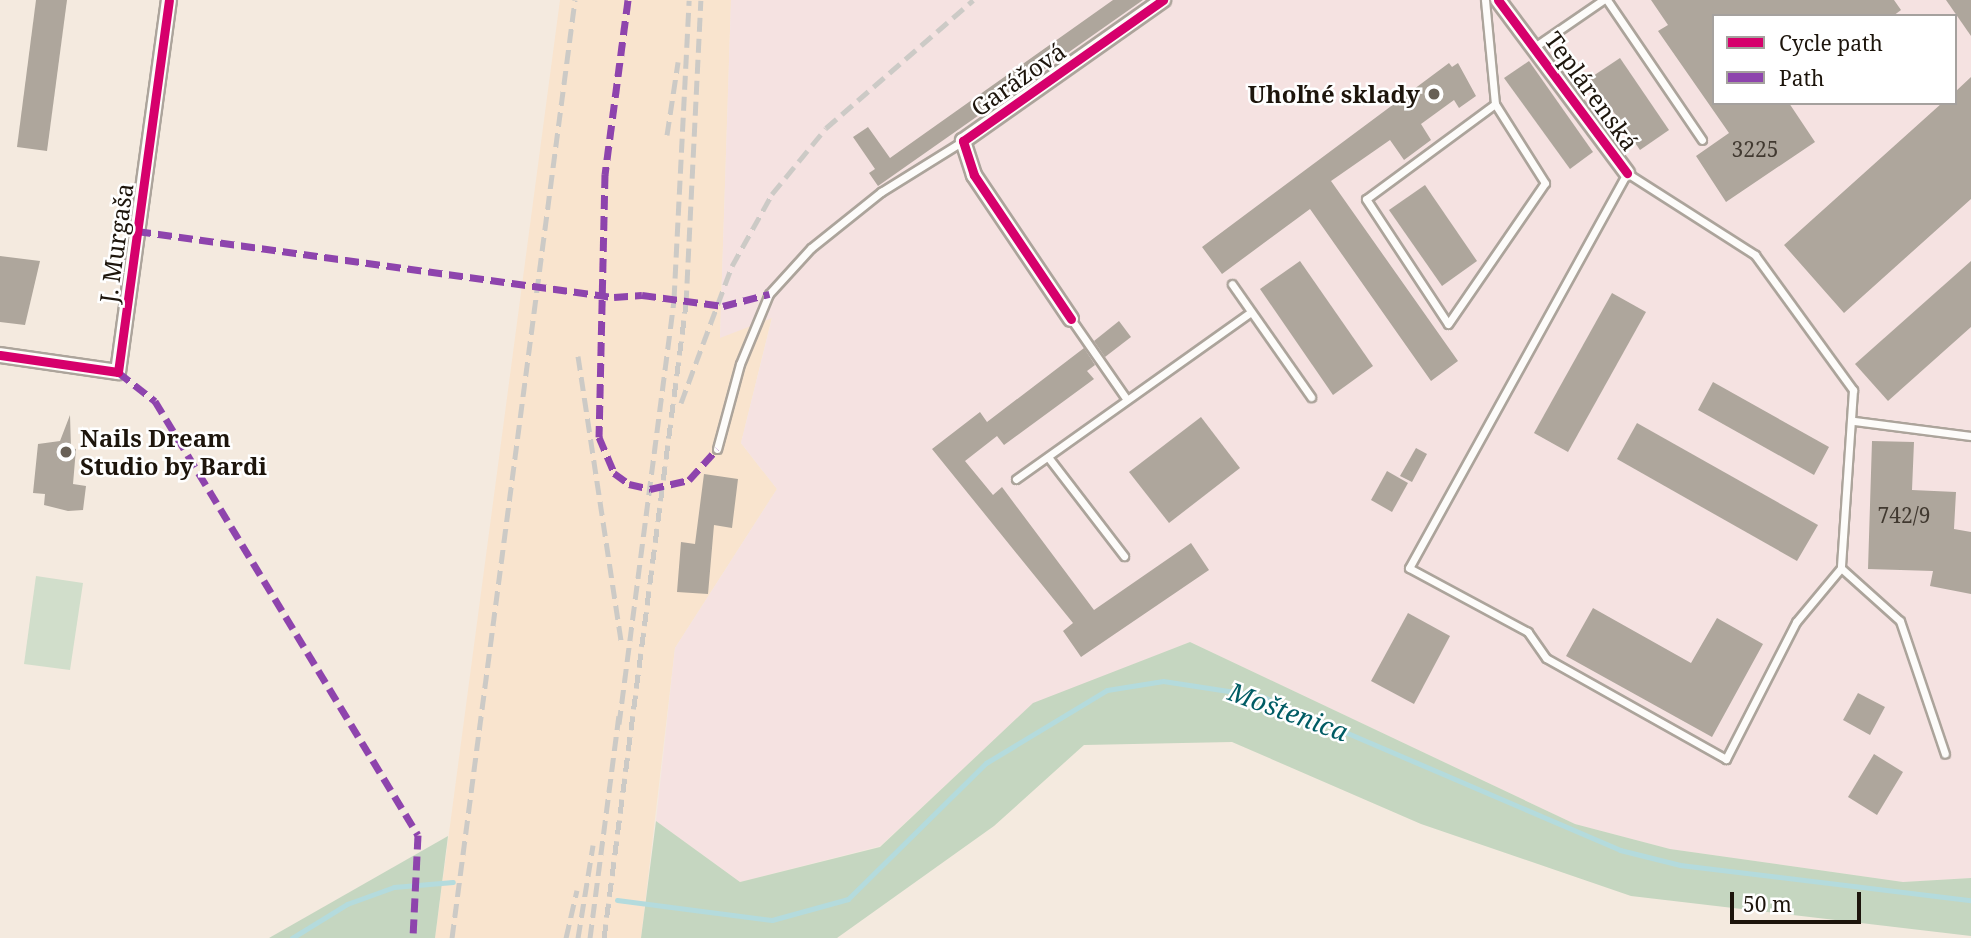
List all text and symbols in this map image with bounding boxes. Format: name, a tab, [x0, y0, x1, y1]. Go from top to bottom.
legend	[1712, 14, 1957, 105]
street label: Teplárenská	[1539, 26, 1645, 156]
text: Cycle path	[1779, 29, 1883, 57]
street label: Garážová	[965, 36, 1071, 122]
text: Path	[1779, 64, 1824, 92]
place label: Uhoľné sklady	[1248, 80, 1420, 108]
marker: Uhoľné sklady	[1426, 86, 1442, 102]
house number: 3225	[1732, 136, 1778, 162]
street label: J. Murgaša	[93, 181, 139, 305]
place label: Nails Dream Studio by Bardi	[80, 424, 267, 480]
marker: Nails Dream Studio by Bardi	[58, 444, 74, 460]
house number: 742/9	[1877, 502, 1931, 528]
water label: Moštenica	[1224, 676, 1352, 748]
scale bar	[1733, 878, 1864, 922]
text: 50 m	[1743, 890, 1792, 918]

